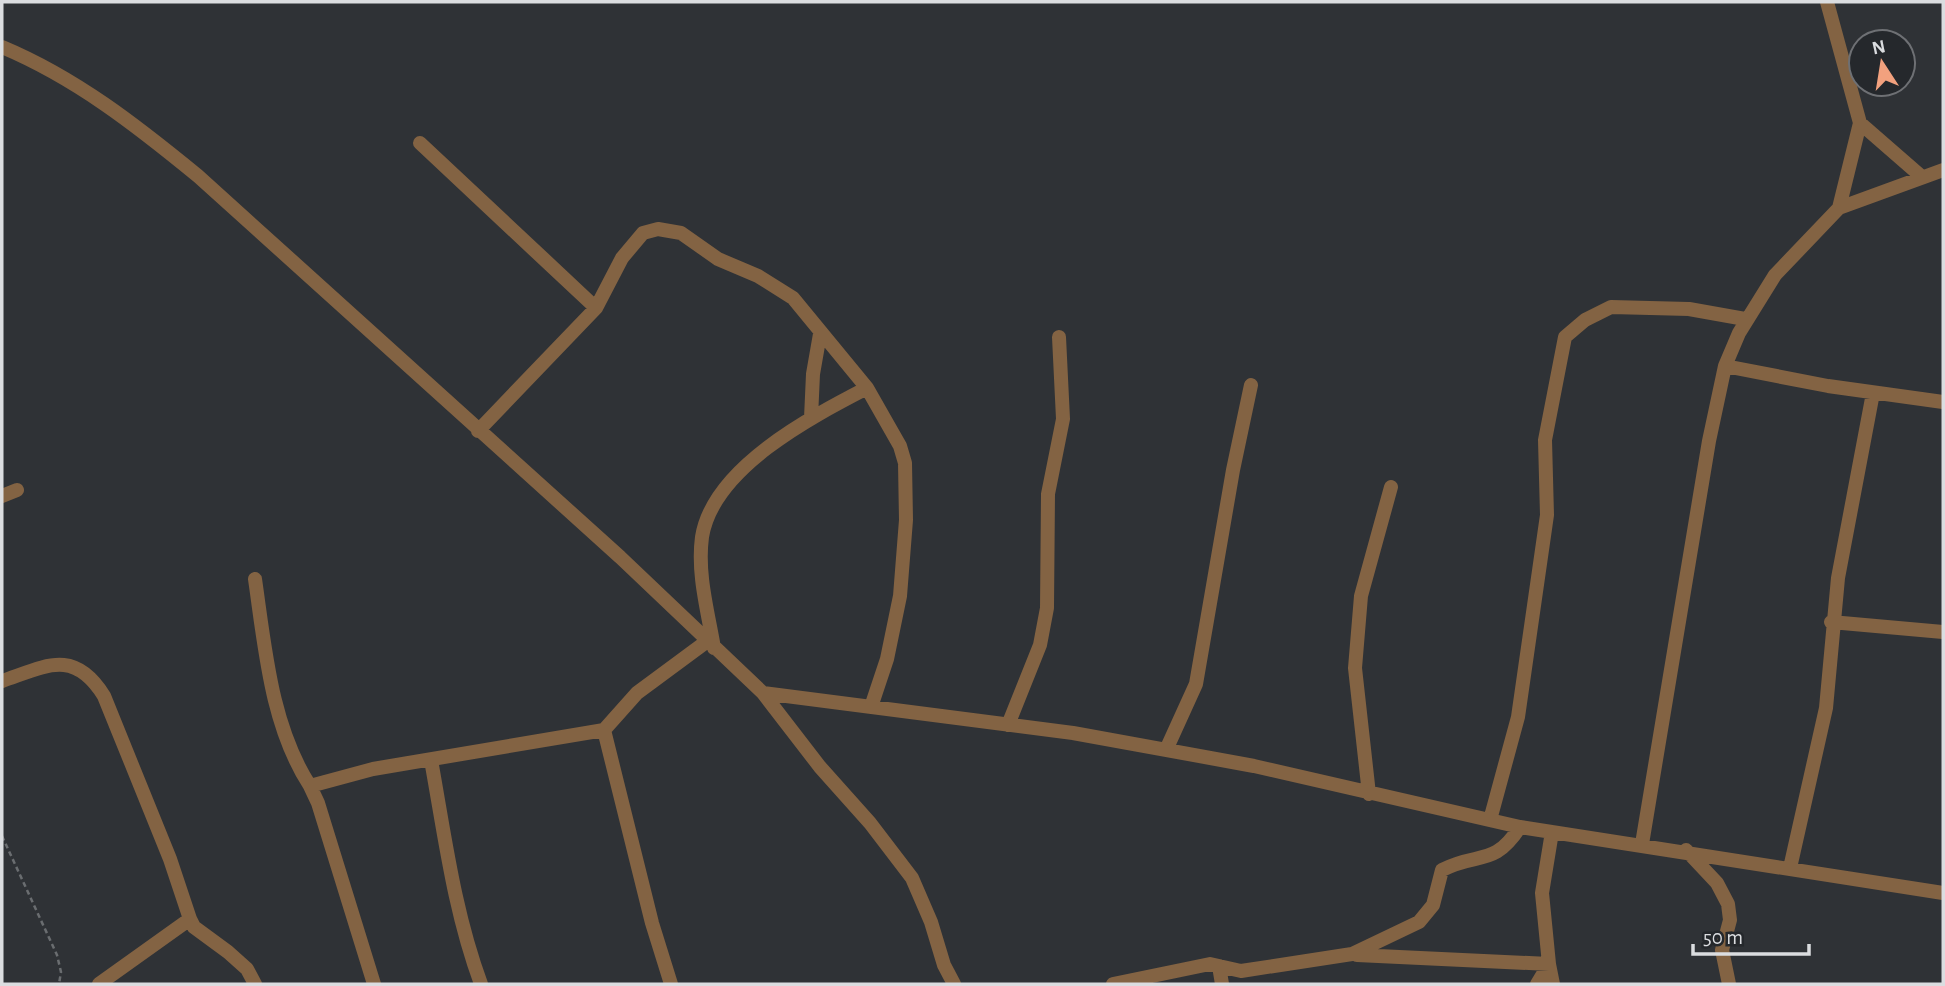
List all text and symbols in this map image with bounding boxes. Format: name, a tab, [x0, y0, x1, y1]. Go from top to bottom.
north arrow	[1847, 28, 1917, 98]
text: N	[1870, 37, 1887, 59]
scale bar	[1693, 912, 1808, 956]
text: 50 m	[1703, 927, 1743, 948]

